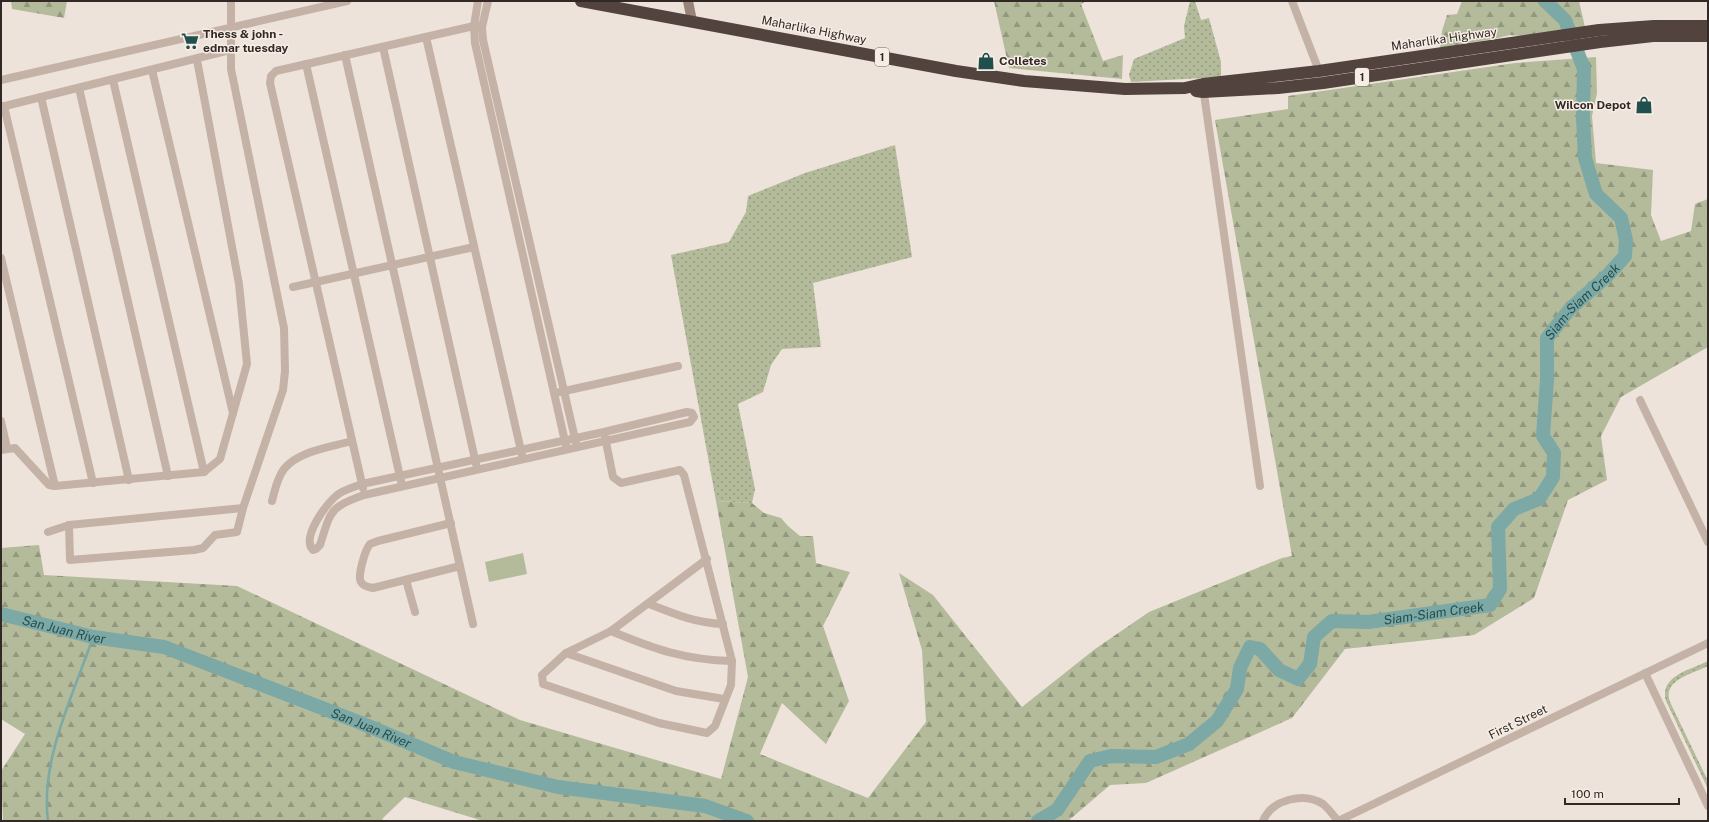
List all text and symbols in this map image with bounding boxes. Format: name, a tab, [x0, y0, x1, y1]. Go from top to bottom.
street label: Maharlika Highway	[760, 13, 868, 47]
street label: Maharlika Highway	[1390, 25, 1498, 53]
place label: Thess & john - edmar tuesday	[203, 27, 289, 55]
supermarket icon: Thess & john - edmar tuesday	[180, 31, 200, 51]
road number: 1	[875, 48, 889, 66]
shop icon: Colletes	[976, 51, 996, 71]
place label: Colletes	[999, 54, 1047, 68]
road number: 1	[1355, 68, 1369, 86]
shop icon: Wilcon Depot	[1634, 95, 1654, 115]
place label: Wilcon Depot	[1555, 98, 1631, 112]
water label: Siam-Siam Creek	[1541, 260, 1622, 343]
water label: Siam-Siam Creek	[1383, 598, 1485, 627]
water label: San Juan River	[21, 612, 107, 646]
street label: First Street	[1486, 702, 1550, 742]
water label: San Juan River	[329, 705, 414, 751]
scale bar	[1565, 780, 1679, 806]
text: 100 m	[1571, 787, 1604, 801]

